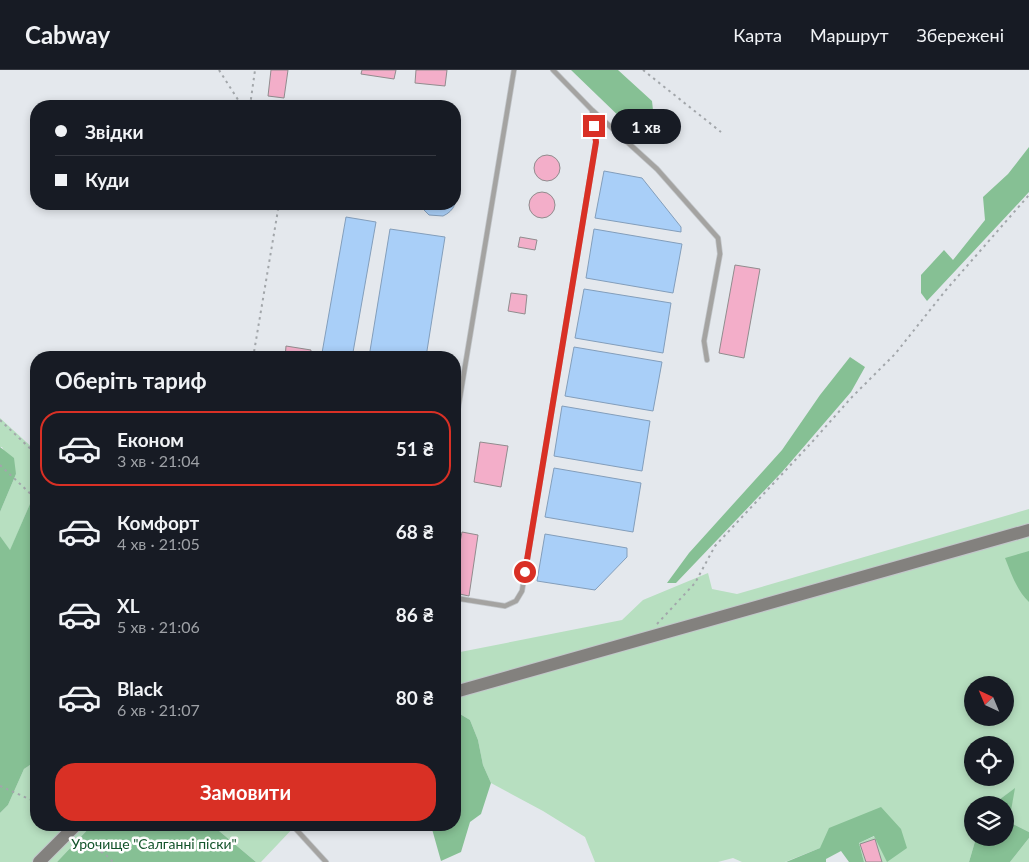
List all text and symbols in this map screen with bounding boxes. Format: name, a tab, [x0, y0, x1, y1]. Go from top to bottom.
text: Cabway	[25, 20, 110, 49]
text: Карта	[733, 24, 782, 46]
text: Маршрут	[810, 24, 889, 46]
text: Збережені	[917, 24, 1004, 46]
callout: 1 хв	[612, 108, 682, 144]
route end	[583, 115, 605, 137]
text: 1 хв	[631, 117, 661, 136]
text: Звідки	[85, 120, 144, 143]
text: Куди	[85, 168, 129, 191]
text: Оберіть тариф	[55, 367, 207, 394]
icon: car	[57, 426, 102, 471]
text: Економ	[117, 428, 184, 451]
text: 51 ₴	[396, 437, 434, 460]
text: 3 хв · 21:04	[117, 451, 200, 470]
icon: car	[57, 509, 102, 554]
text: Комфорт	[117, 511, 199, 534]
text: 68 ₴	[396, 520, 434, 543]
text: 4 хв · 21:05	[117, 534, 200, 553]
route start	[514, 561, 536, 583]
icon: car	[57, 592, 102, 637]
text: XL	[117, 594, 140, 617]
text: 86 ₴	[396, 603, 434, 626]
text: 5 хв · 21:06	[117, 617, 200, 636]
icon: car	[57, 675, 102, 720]
north arrow	[964, 676, 1014, 726]
map controls	[964, 676, 1014, 846]
text: Black	[117, 677, 163, 700]
text: 80 ₴	[396, 686, 434, 709]
text: 6 хв · 21:07	[117, 700, 200, 719]
button: locate	[964, 736, 1014, 786]
button: Замовити	[55, 763, 436, 821]
button: layers	[964, 796, 1014, 846]
park label: Урочище "Салганні піски"	[71, 835, 237, 852]

